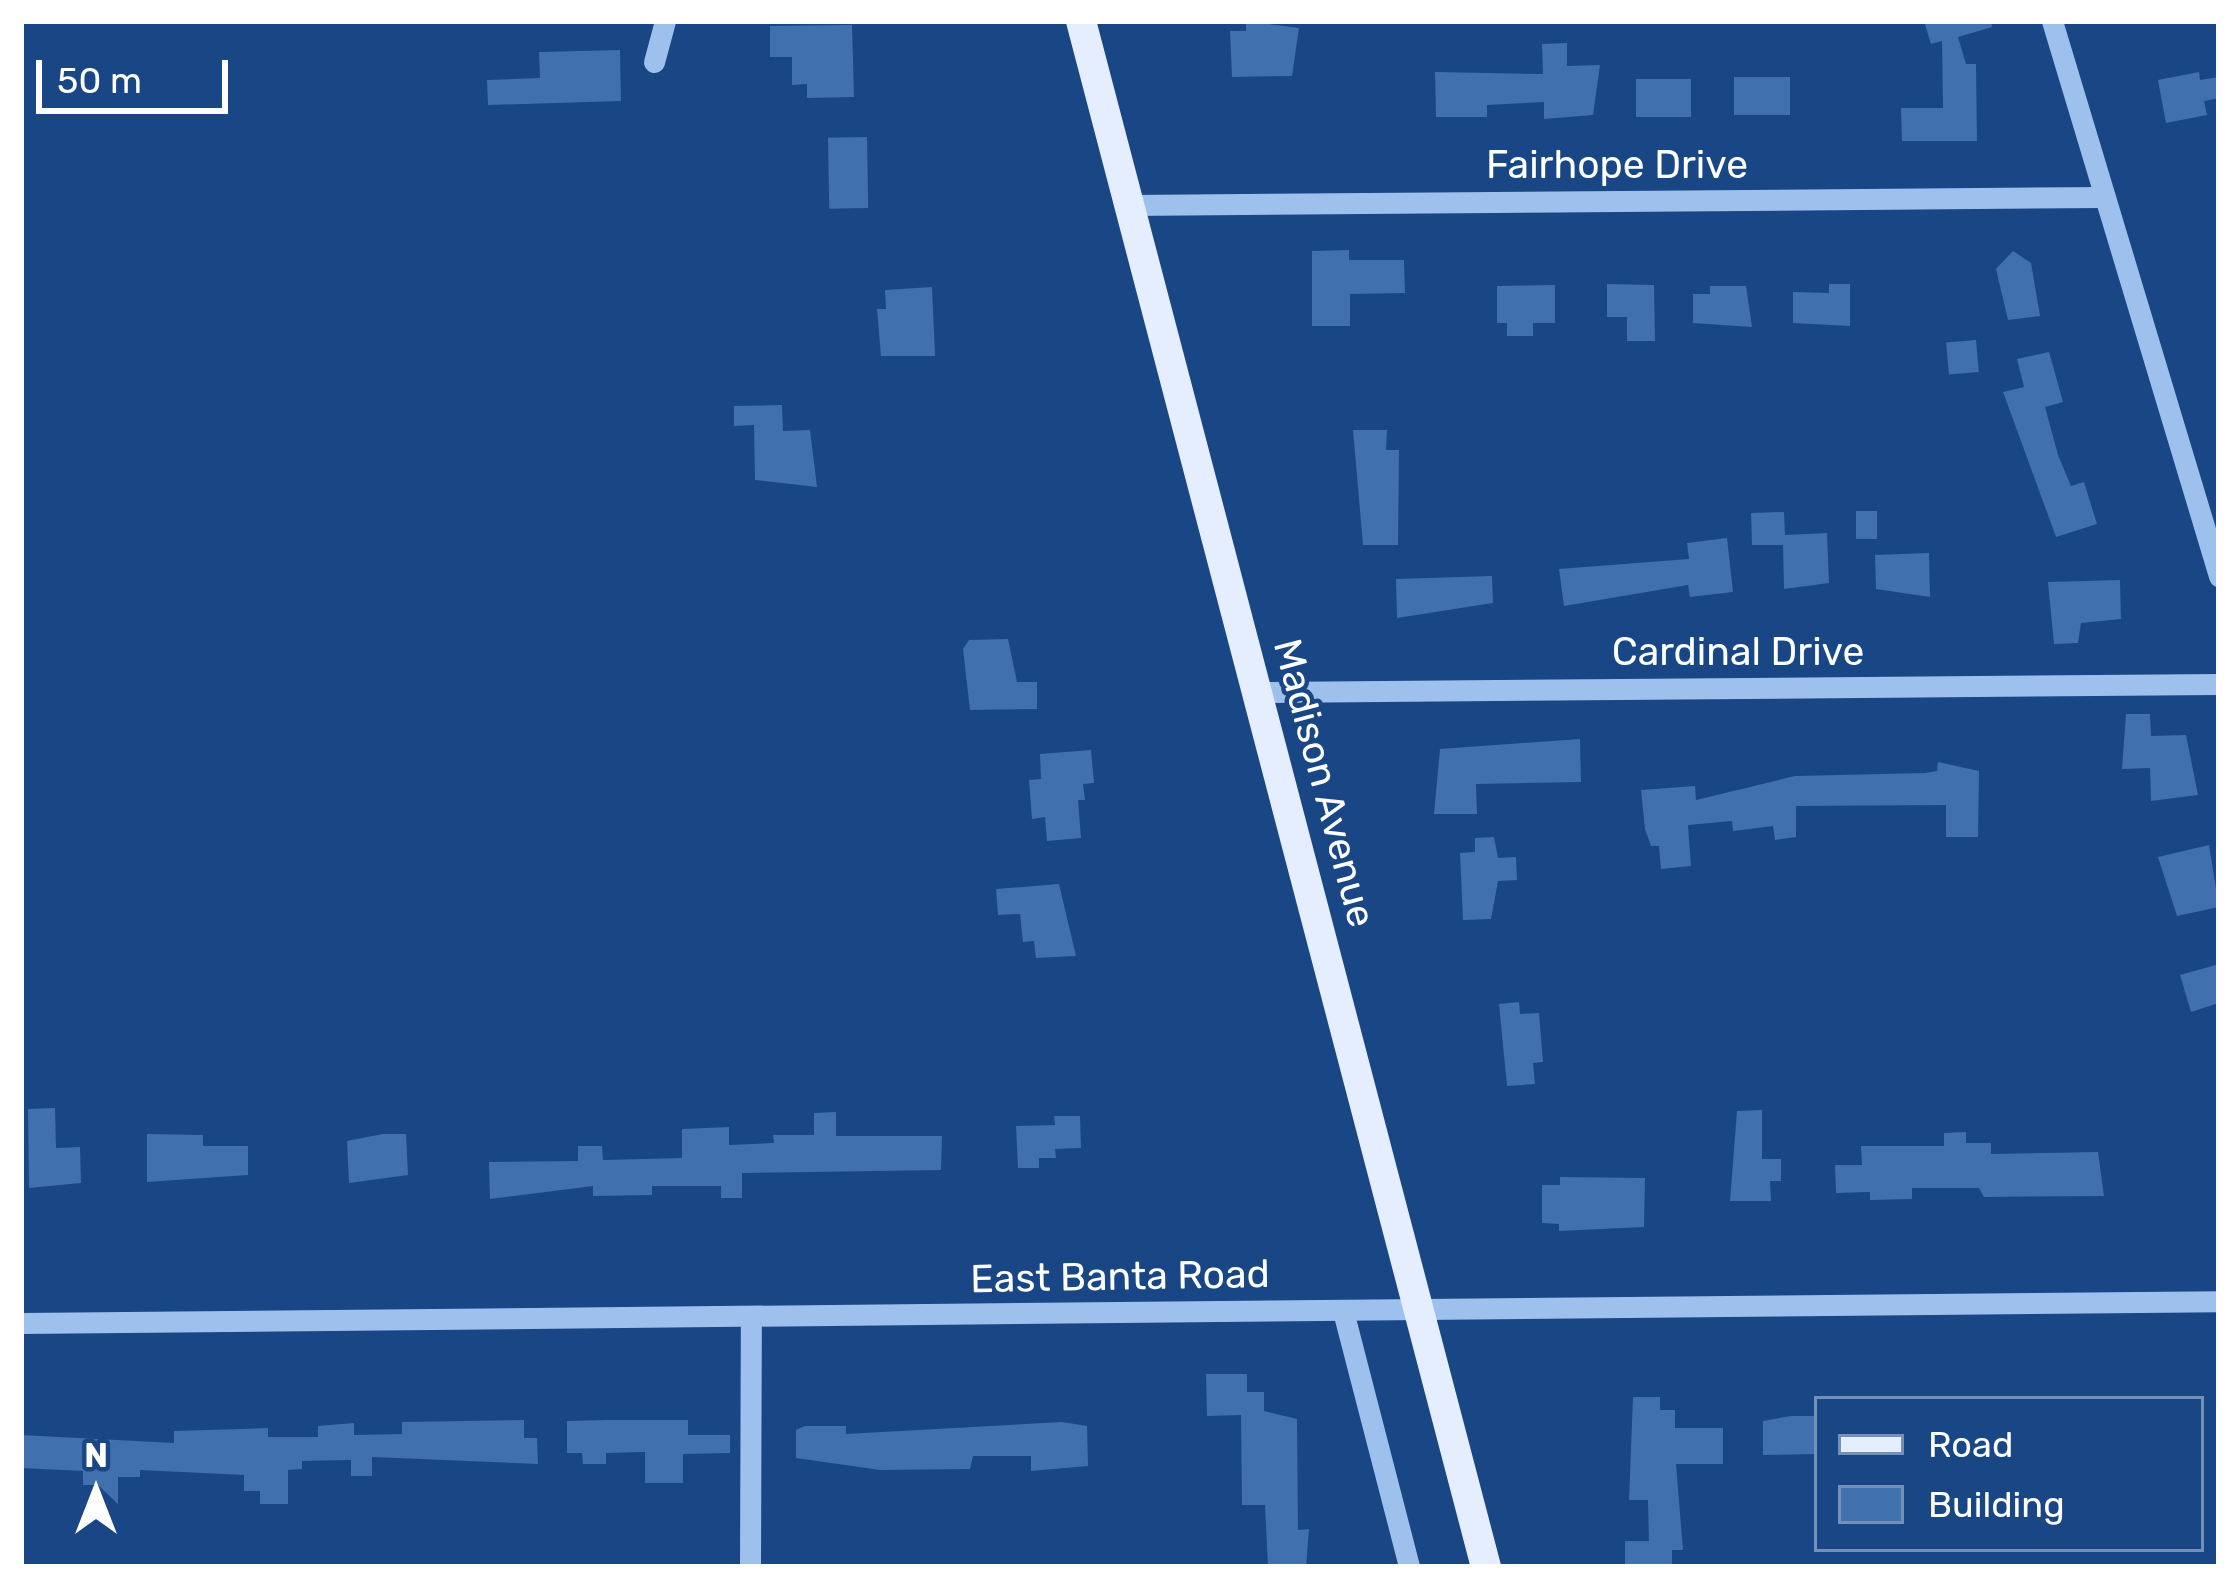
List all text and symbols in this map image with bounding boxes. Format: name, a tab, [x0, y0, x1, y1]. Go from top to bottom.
scale bar	[42, 36, 234, 110]
text: 50 m	[57, 59, 142, 102]
street label: Fairhope Drive	[1486, 142, 1748, 188]
street label: Cardinal Drive	[1612, 629, 1864, 675]
street label: Madison Avenue	[1263, 633, 1385, 933]
street label: East Banta Road	[970, 1251, 1270, 1303]
legend	[1814, 1396, 2204, 1552]
text: Road	[1928, 1423, 2013, 1466]
north arrow	[36, 1432, 156, 1552]
text: N	[84, 1436, 108, 1475]
text: Building	[1928, 1483, 2065, 1526]

